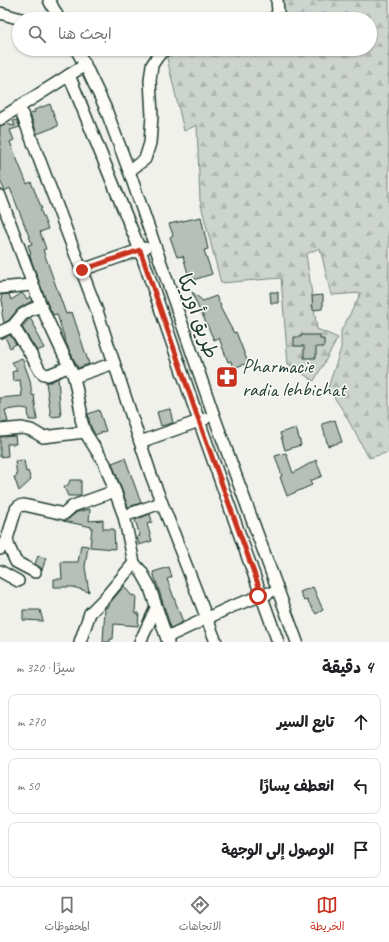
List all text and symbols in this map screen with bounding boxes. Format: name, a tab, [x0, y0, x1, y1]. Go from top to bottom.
search box	[12, 12, 377, 56]
icon: search	[26, 23, 48, 45]
text: ابحث هنا	[58, 25, 112, 44]
route end	[73, 261, 91, 279]
street label: طريق أوريكا	[172, 270, 224, 362]
place label: Pharmacie radia lehbichat	[242, 354, 348, 402]
pharmacy icon: Pharmacie radia lehbichat	[214, 364, 240, 390]
route start	[249, 587, 267, 605]
text: 4 دقيقة	[322, 657, 373, 678]
text: سيرًا · 320 m	[16, 660, 75, 676]
icon: ahead	[350, 711, 372, 733]
text: تابع السير	[277, 713, 334, 732]
text: 270 m	[17, 714, 45, 730]
icon: left	[350, 775, 372, 797]
text: انعطف يسارًا	[259, 777, 334, 796]
text: 50 m	[17, 778, 39, 794]
icon: arrive	[350, 839, 372, 861]
text: الوصول إلى الوجهة	[221, 841, 334, 860]
tab: المحفوظات	[45, 894, 90, 936]
tab: الاتجاهات	[179, 894, 221, 936]
tab: الخريطة	[310, 894, 345, 936]

